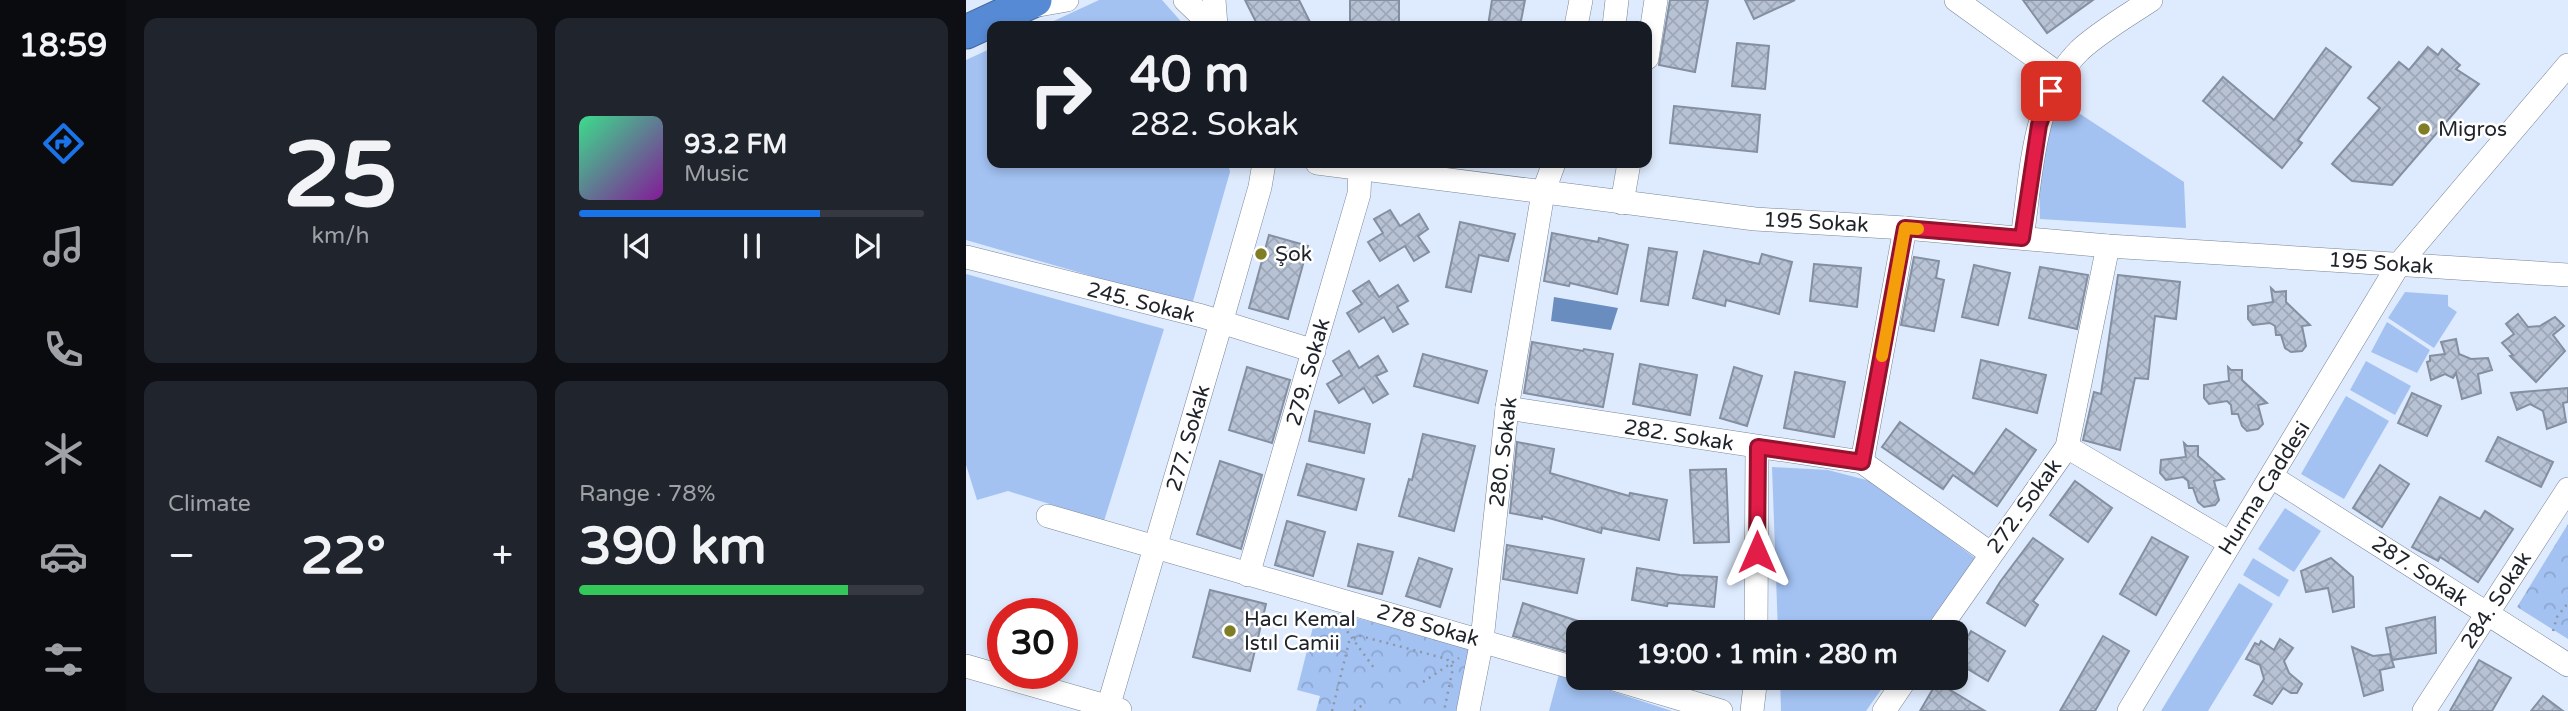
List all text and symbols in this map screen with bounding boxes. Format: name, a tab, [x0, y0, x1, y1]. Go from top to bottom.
text: 18:59	[19, 27, 107, 65]
text: 40 m	[1130, 46, 1249, 105]
icon: right	[1015, 49, 1106, 140]
pin	[2021, 61, 2081, 121]
icon: arrive	[2032, 72, 2070, 110]
text: 282. Sokak	[1130, 106, 1299, 144]
place label: Migros	[2438, 117, 2507, 142]
icon: directions	[39, 119, 88, 168]
text: 25	[283, 121, 398, 231]
marker: Migros	[2416, 121, 2432, 137]
text: 93.2 FM	[684, 129, 787, 160]
text: Music	[684, 160, 749, 188]
street label: 195 Sokak	[1763, 207, 1869, 238]
icon: music	[39, 222, 88, 271]
text: km/h	[312, 222, 369, 250]
icon: previous	[618, 227, 656, 265]
icon: pause	[733, 227, 771, 265]
icon: next	[848, 227, 886, 265]
place label: Şok	[1275, 242, 1312, 267]
marker: Şok	[1253, 246, 1269, 262]
street label: 195 Sokak	[2328, 247, 2434, 280]
street label: 245. Sokak	[1084, 277, 1197, 328]
street label: 279. Sokak	[1281, 316, 1336, 429]
icon: phone	[39, 325, 88, 374]
street label: 277. Sokak	[1161, 382, 1216, 494]
street label: 280. Sokak	[1484, 396, 1523, 509]
street label: 282. Sokak	[1622, 414, 1736, 456]
street label: Hurma Caddesi	[2213, 417, 2316, 560]
icon: climate	[39, 429, 88, 478]
street label: 272. Sokak	[1982, 454, 2067, 558]
text: Range · 78%	[579, 480, 715, 508]
text: Climate	[168, 490, 251, 518]
text: 390 km	[579, 515, 767, 578]
position arrow	[1720, 515, 1794, 589]
text: 22°	[301, 525, 386, 588]
street label: 287. Sokak	[2367, 531, 2473, 612]
icon: car	[39, 532, 88, 581]
text: −	[168, 533, 195, 579]
text: +	[492, 533, 513, 579]
street label: 284. Sokak	[2456, 547, 2537, 653]
speed limit sign: 30	[987, 598, 1078, 689]
street label: 278 Sokak	[1374, 599, 1482, 652]
place label: Hacı Kemal Istıl Camii	[1244, 607, 1356, 656]
marker: Hacı Kemal Istıl Camii	[1222, 623, 1238, 639]
icon: filters	[39, 635, 88, 684]
text: 19:00 · 1 min · 280 m	[1636, 639, 1898, 670]

